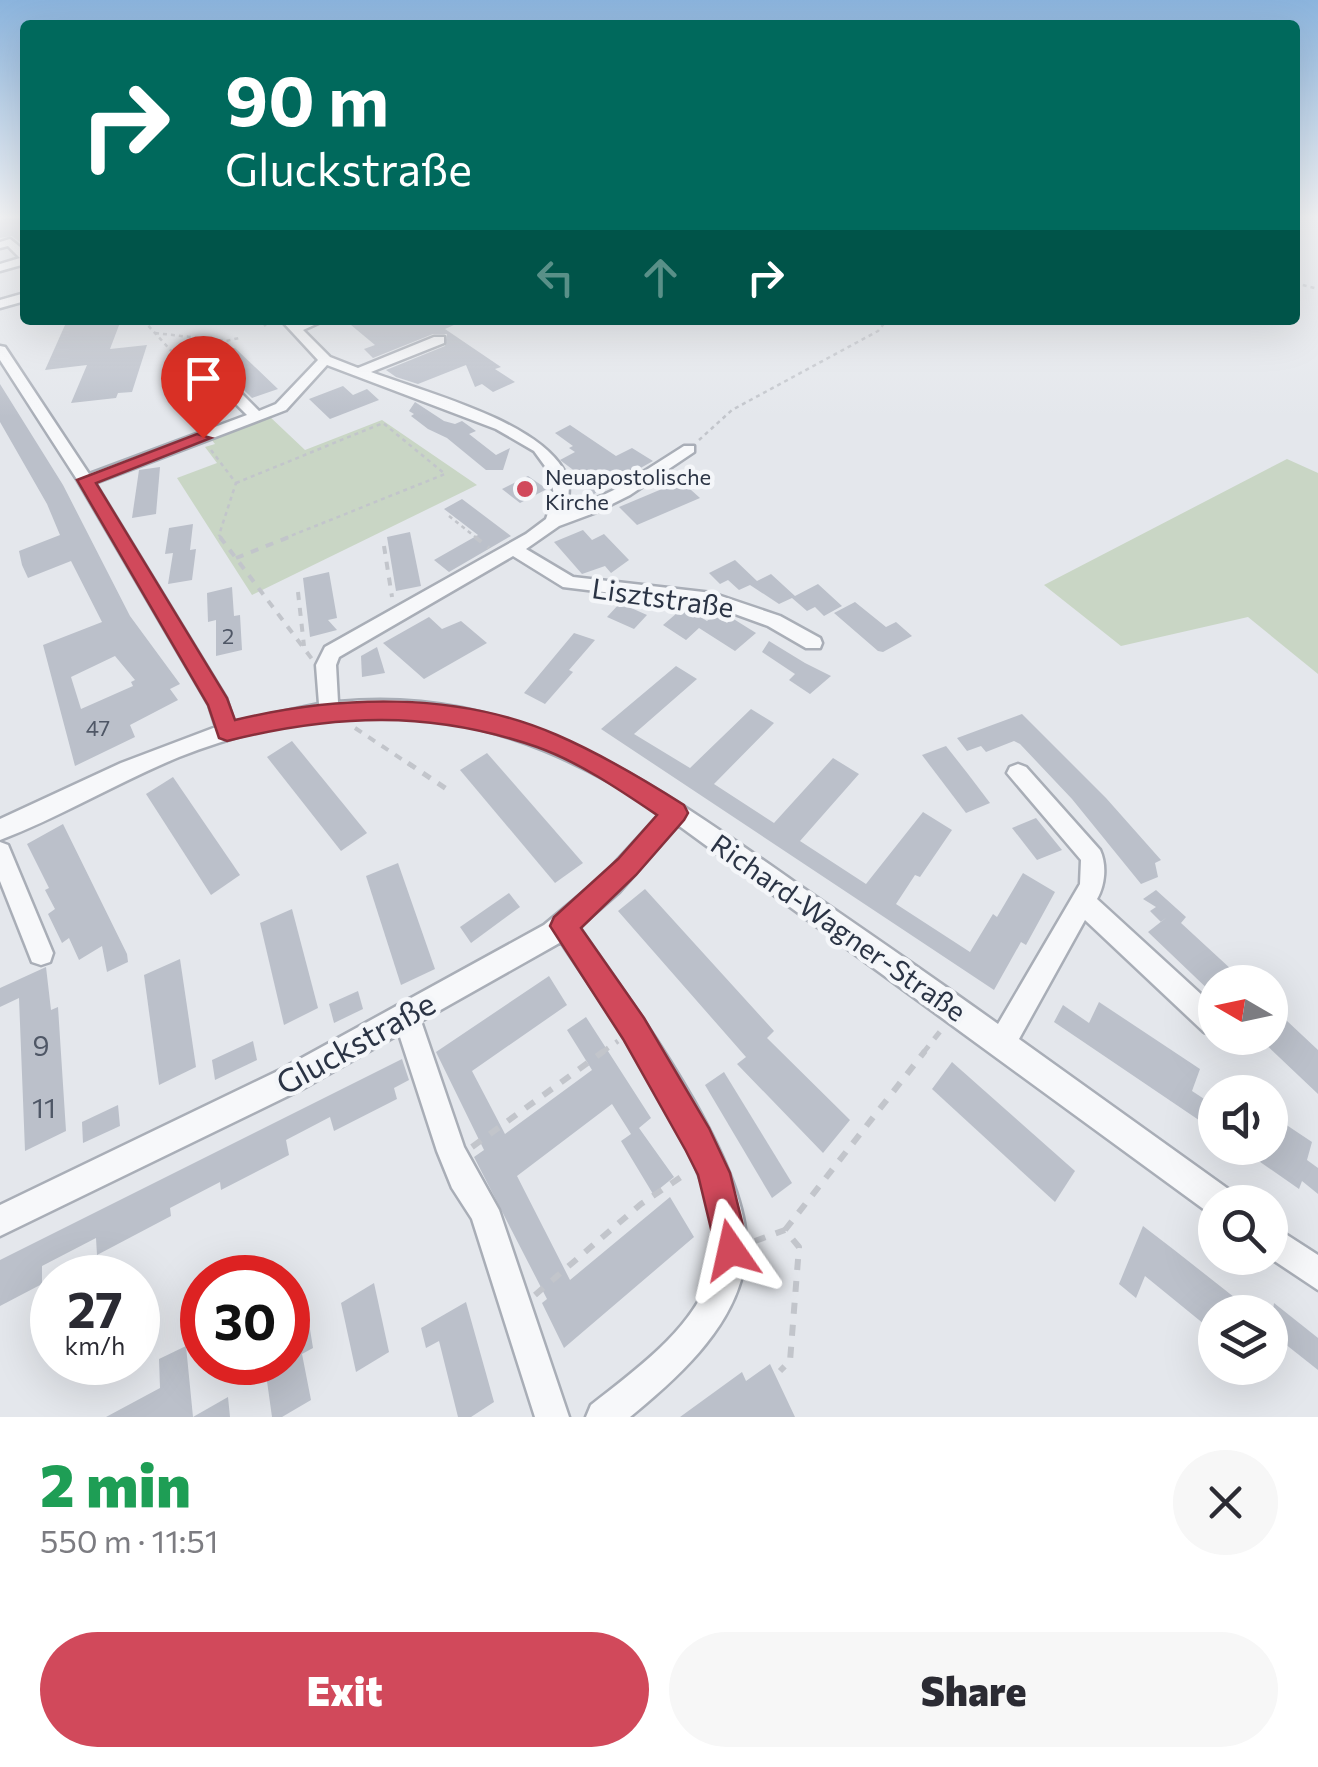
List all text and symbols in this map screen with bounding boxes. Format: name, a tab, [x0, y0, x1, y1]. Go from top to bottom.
text: 90 m	[225, 55, 389, 140]
icon: right	[60, 60, 190, 190]
text: Gluckstraße	[225, 140, 472, 195]
icon: left	[528, 250, 583, 305]
icon: ahead	[633, 250, 688, 305]
icon: right	[738, 250, 793, 305]
pin	[161, 336, 246, 439]
icon: arrive	[176, 351, 231, 406]
place label: Neuapostolische Kirche	[545, 463, 711, 515]
marker: Neuapostolische Kirche	[514, 478, 536, 500]
street label: Lisztstraße	[590, 570, 736, 624]
house number: 2	[222, 622, 234, 649]
house number: 47	[86, 714, 110, 741]
street label: Richard-Wagner-Straße	[705, 826, 973, 1028]
north arrow	[1198, 965, 1288, 1055]
map controls	[1198, 965, 1288, 1385]
street label: Gluckstraße	[268, 982, 442, 1102]
house number: 9	[33, 1028, 50, 1062]
button: sound	[1198, 1075, 1288, 1165]
house number: 11	[32, 1090, 56, 1124]
button: search	[1198, 1185, 1288, 1275]
position arrow	[679, 1198, 783, 1302]
speed limit sign: 30	[180, 1255, 310, 1385]
text: 27	[67, 1277, 123, 1338]
button: layers	[1198, 1295, 1288, 1385]
text: km/h	[65, 1330, 125, 1360]
text: 2 min	[40, 1446, 191, 1519]
button: close	[1173, 1450, 1278, 1555]
text: 550 m · 11:51	[40, 1520, 218, 1560]
button: Exit	[40, 1632, 649, 1747]
button: Share	[669, 1632, 1278, 1747]

